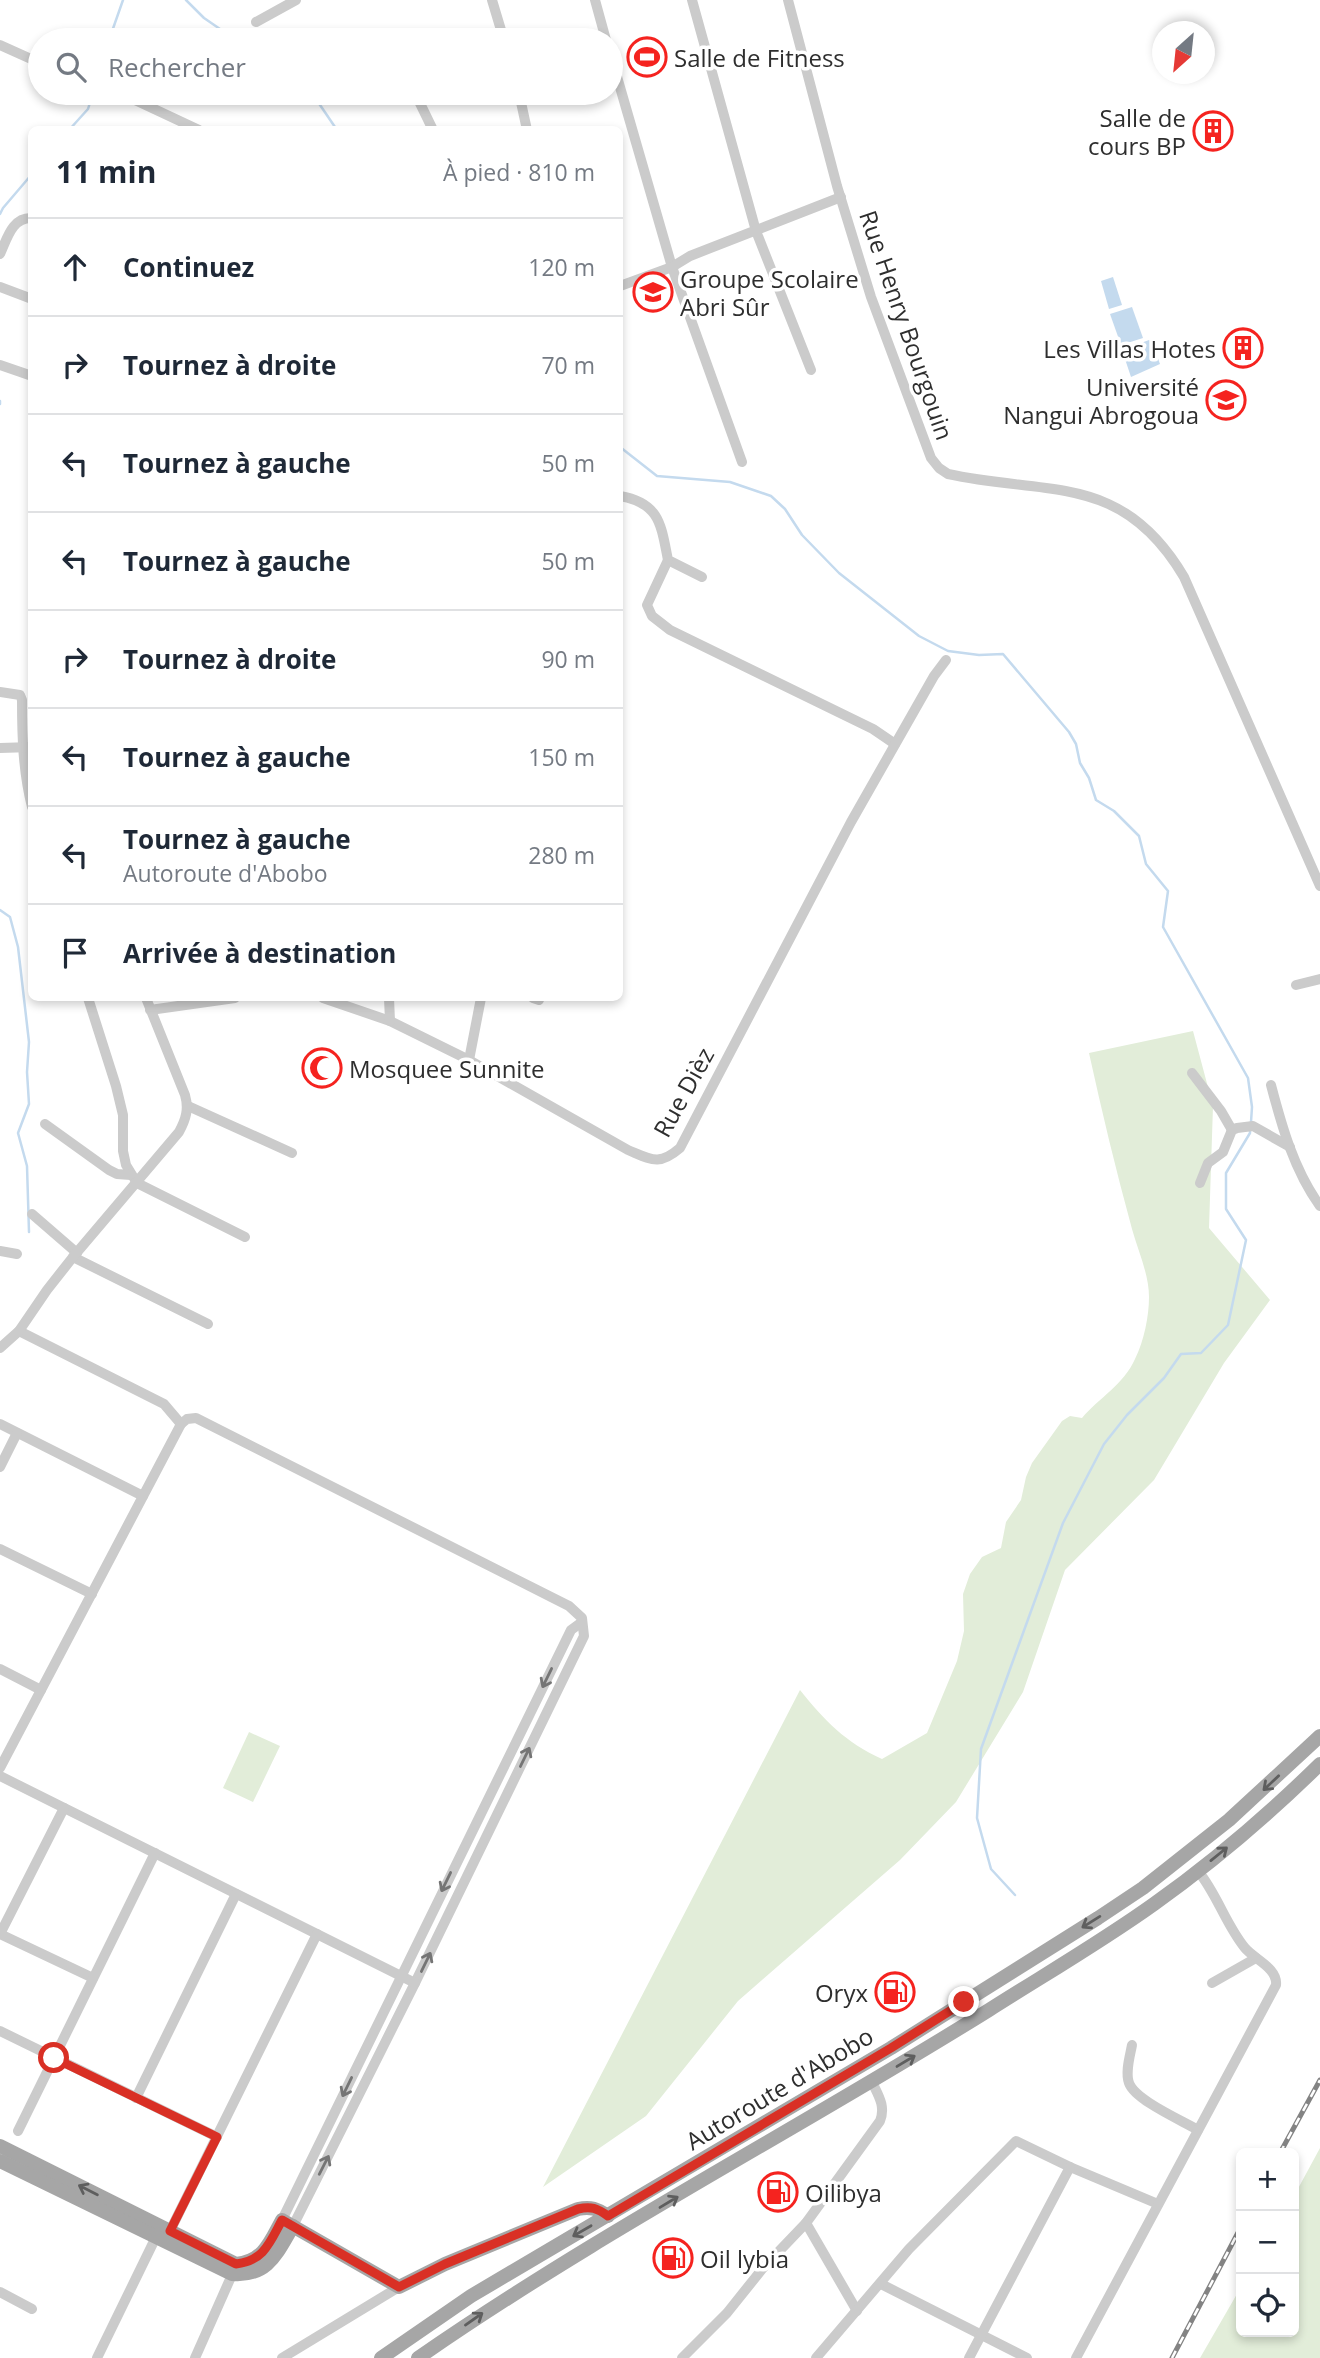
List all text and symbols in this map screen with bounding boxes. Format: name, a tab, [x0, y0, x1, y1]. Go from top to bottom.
north arrow	[1152, 21, 1215, 84]
search box	[28, 28, 623, 105]
sports icon: Salle de Fitness	[626, 36, 668, 78]
place label: Salle de Fitness	[674, 41, 845, 74]
icon: search	[52, 48, 90, 86]
text: Rechercher	[108, 49, 246, 85]
place label: Salle de cours BP	[1088, 101, 1186, 162]
building icon: Salle de cours BP	[1192, 110, 1234, 152]
text: 11 min	[56, 151, 156, 192]
text: À pied · 810 m	[443, 156, 595, 188]
street label: Rue Henry Bourgouin	[852, 206, 962, 444]
icon: ahead	[56, 248, 94, 286]
text: Continuez	[123, 249, 254, 285]
text: 120 m	[528, 251, 595, 283]
place label: Groupe Scolaire Abri Sûr	[680, 262, 859, 323]
school or university icon: Groupe Scolaire Abri Sûr	[632, 271, 674, 313]
building icon: Les Villas Hotes	[1222, 327, 1264, 369]
place label: Les Villas Hotes	[1043, 332, 1216, 365]
icon: right	[56, 346, 94, 384]
text: Tournez à droite	[123, 347, 336, 383]
text: 70 m	[541, 349, 595, 381]
place label: Université Nangui Abrogoua	[1003, 370, 1199, 431]
school or university icon: Université Nangui Abrogoua	[1205, 379, 1247, 421]
icon: left	[56, 444, 94, 482]
text: Tournez à gauche	[123, 445, 351, 481]
text: 50 m	[541, 447, 595, 479]
icon: left	[56, 542, 94, 580]
text: Tournez à gauche	[123, 543, 351, 579]
text: 50 m	[541, 545, 595, 577]
icon: right	[56, 640, 94, 678]
text: Tournez à droite	[123, 641, 336, 677]
text: 90 m	[541, 643, 595, 675]
icon: left	[56, 738, 94, 776]
text: Tournez à gauche	[123, 739, 351, 775]
text: 150 m	[528, 741, 595, 773]
text: Tournez à gauche	[123, 821, 351, 857]
icon: left	[56, 836, 94, 874]
text: 280 m	[528, 839, 595, 871]
text: Autoroute d'Abobo	[123, 857, 328, 889]
icon: arrive	[56, 934, 94, 972]
text: Arrivée à destination	[123, 935, 396, 971]
street label: Rue Dièz	[645, 1041, 721, 1143]
mosque icon: Mosquee Sunnite	[301, 1047, 343, 1089]
place label: Mosquee Sunnite	[349, 1052, 544, 1085]
one-way arrow	[540, 1667, 553, 1688]
one-way arrow	[518, 1747, 532, 1768]
one-way arrow	[1262, 1774, 1280, 1791]
one-way arrow	[1209, 1847, 1227, 1862]
one-way arrow	[439, 1872, 453, 1892]
one-way arrow	[1082, 1915, 1101, 1930]
one-way arrow	[419, 1952, 433, 1973]
fuel station icon: Oryx	[874, 1971, 916, 2013]
place label: Oryx	[815, 1976, 868, 2009]
route end	[948, 1986, 979, 2017]
street label: Autoroute d'Abobo	[679, 2019, 879, 2157]
route start	[38, 2042, 69, 2073]
one-way arrow	[896, 2053, 916, 2067]
one-way arrow	[339, 2076, 353, 2097]
map controls	[1236, 2148, 1299, 2337]
button: +	[1236, 2148, 1299, 2211]
one-way arrow	[317, 2155, 331, 2176]
fuel station icon: Oilibya	[757, 2171, 799, 2213]
place label: Oilibya	[805, 2176, 882, 2209]
one-way arrow	[78, 2182, 99, 2196]
one-way arrow	[658, 2194, 678, 2208]
button: −	[1236, 2211, 1299, 2274]
one-way arrow	[573, 2224, 593, 2238]
fuel station icon: Oil lybia	[652, 2237, 694, 2279]
place label: Oil lybia	[700, 2242, 789, 2275]
button: locate	[1236, 2274, 1299, 2337]
one-way arrow	[464, 2312, 483, 2326]

